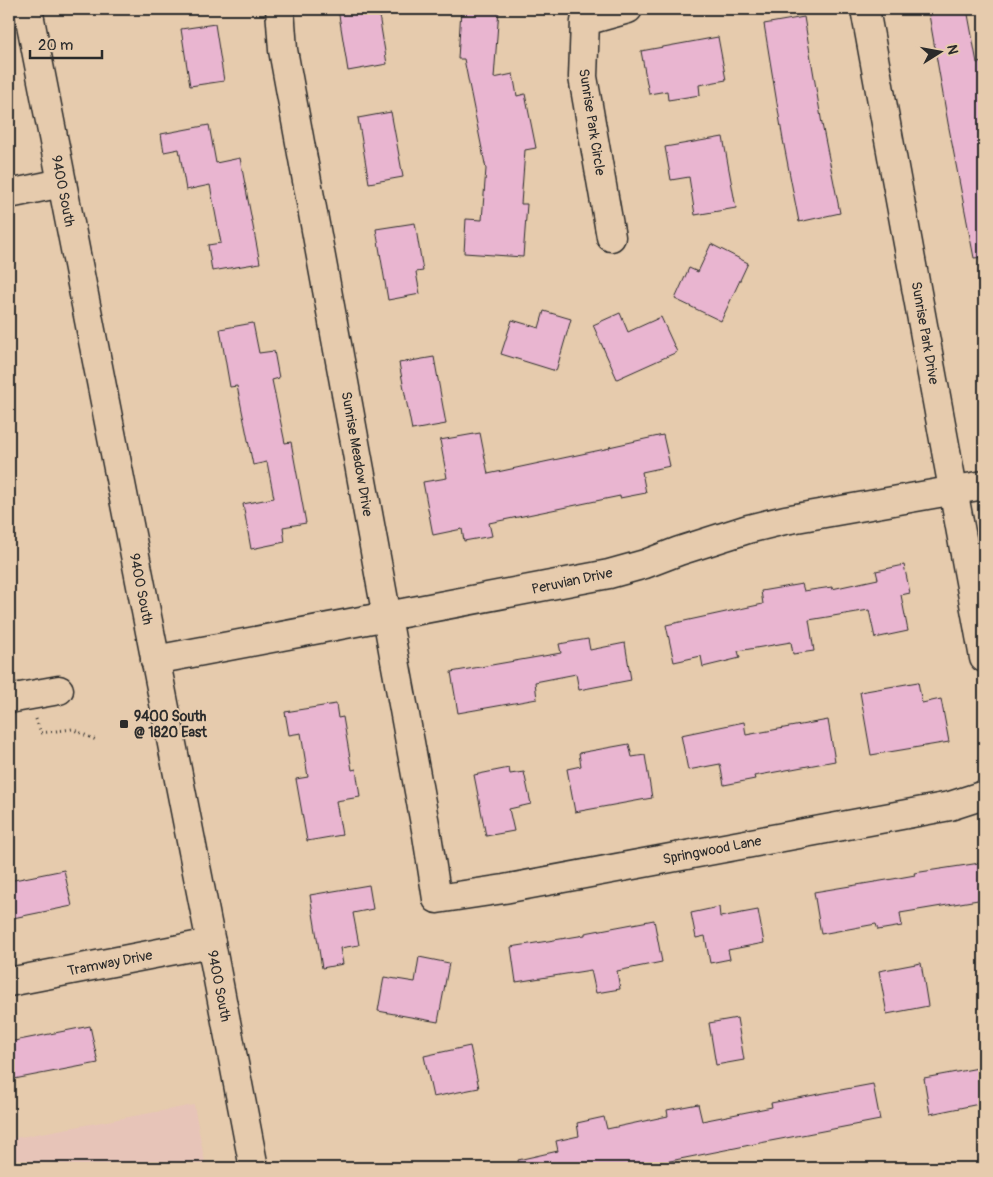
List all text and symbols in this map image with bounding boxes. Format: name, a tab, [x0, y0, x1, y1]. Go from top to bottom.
scale bar	[30, 28, 102, 60]
north arrow	[916, 28, 966, 78]
text: 20 m	[38, 36, 73, 55]
text: N	[943, 43, 962, 56]
street label: Sunrise Park Circle	[575, 67, 609, 177]
street label: 9400 South	[48, 154, 78, 228]
street label: Sunrise Park Drive	[908, 280, 942, 386]
street label: Sunrise Meadow Drive	[338, 390, 376, 518]
street label: 9400 South	[126, 552, 156, 626]
street label: Peruvian Drive	[530, 564, 614, 598]
place label: 9400 South @ 1820 East	[134, 708, 207, 741]
marker: 9400 South @ 1820 East	[118, 718, 130, 730]
street label: Springwood Lane	[661, 832, 763, 868]
street label: Tramway Drive	[66, 946, 154, 980]
street label: 9400 South	[204, 949, 234, 1023]

